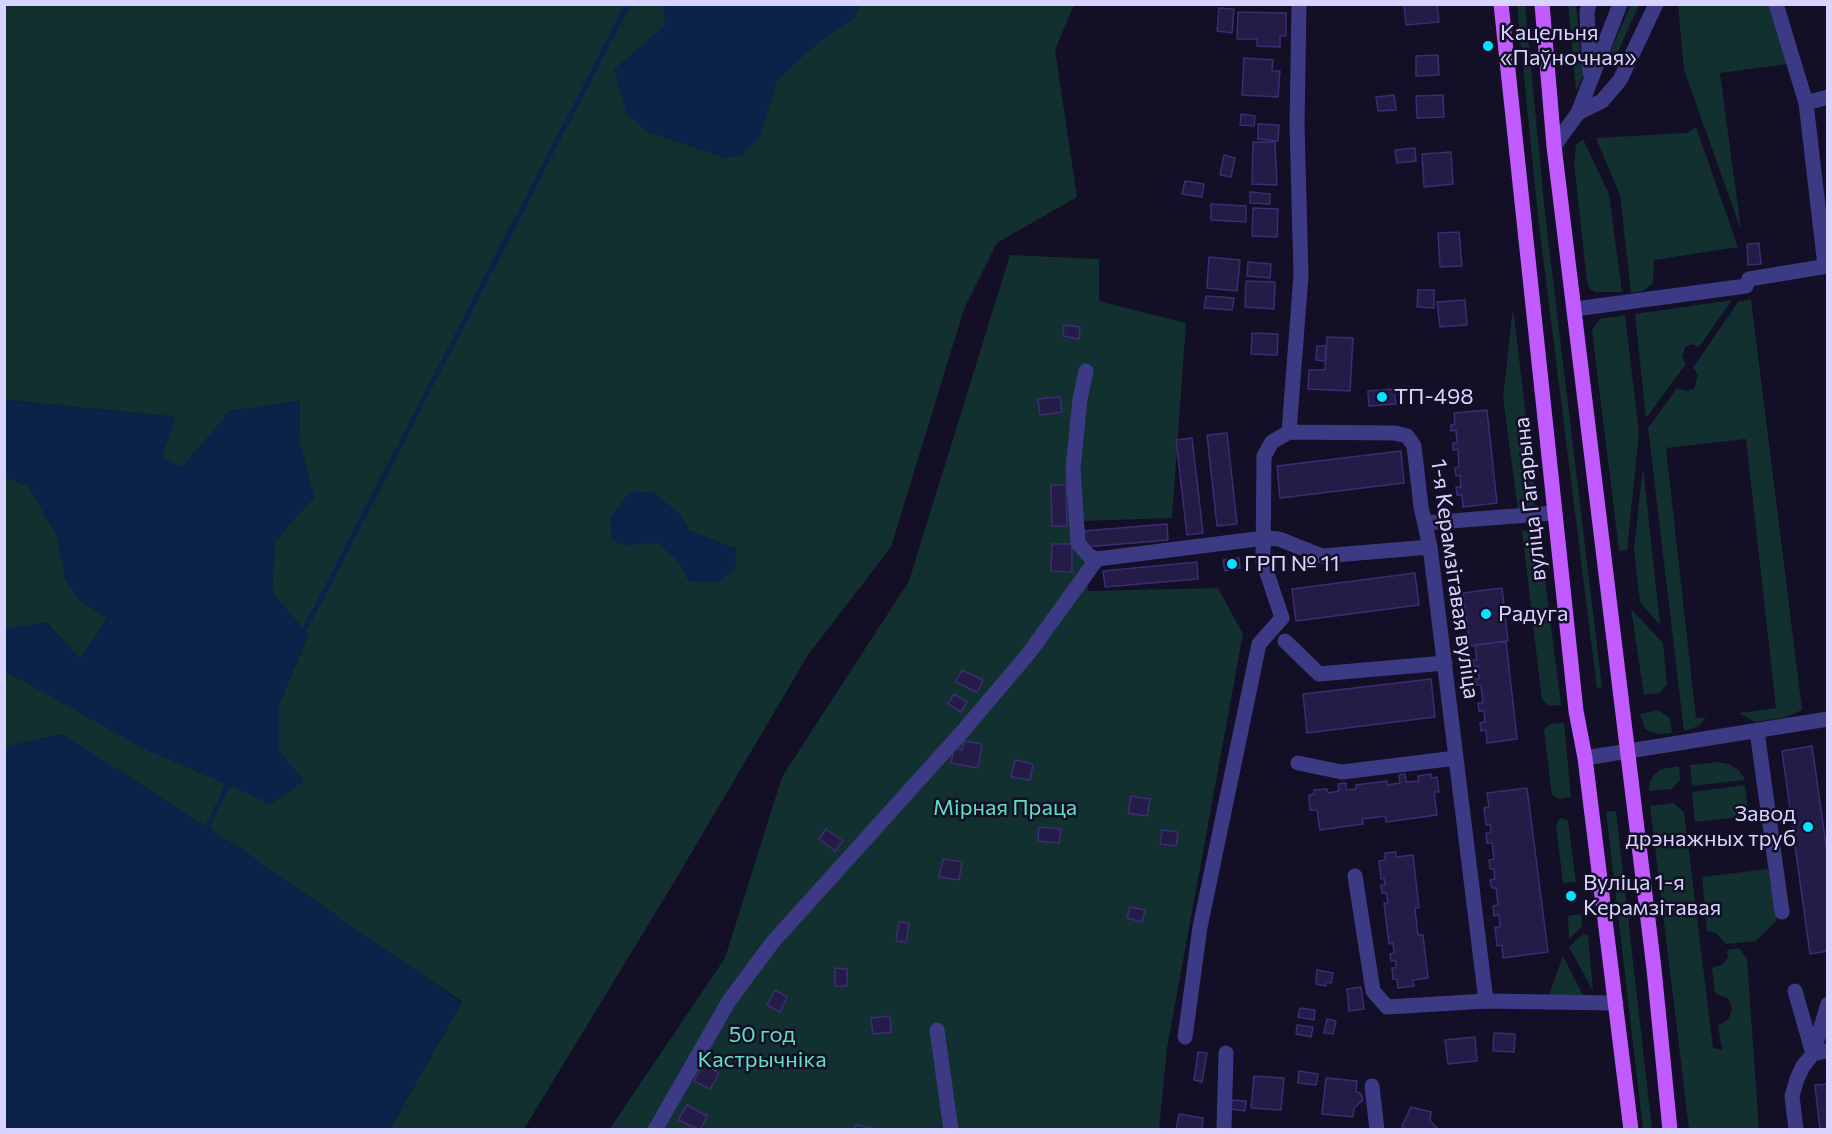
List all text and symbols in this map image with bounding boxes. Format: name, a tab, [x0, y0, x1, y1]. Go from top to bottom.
place label: Кацельня «Паўночная»	[1500, 20, 1637, 72]
marker: Кацельня «Паўночная»	[1481, 39, 1495, 53]
place label: ТП-498	[1394, 384, 1474, 410]
marker: ТП-498	[1375, 390, 1389, 404]
street label: вуліца Гагарына	[1508, 416, 1552, 582]
street label: 1-я Керамзітавая вуліца	[1425, 457, 1485, 701]
place label: ГРП № 11	[1244, 551, 1340, 577]
marker: ГРП № 11	[1225, 557, 1239, 571]
place label: Радуга	[1498, 601, 1568, 627]
marker: Радуга	[1479, 607, 1493, 621]
park label: Мірная Праца	[933, 795, 1077, 821]
place label: Завод дрэнажных труб	[1626, 801, 1796, 852]
marker: Завод дрэнажных труб	[1801, 820, 1815, 834]
place label: Вуліца 1-я Керамзітавая	[1583, 870, 1721, 921]
marker: Вуліца 1-я Керамзітавая	[1564, 889, 1578, 903]
park label: 50 год Кастрычніка	[697, 1022, 827, 1074]

